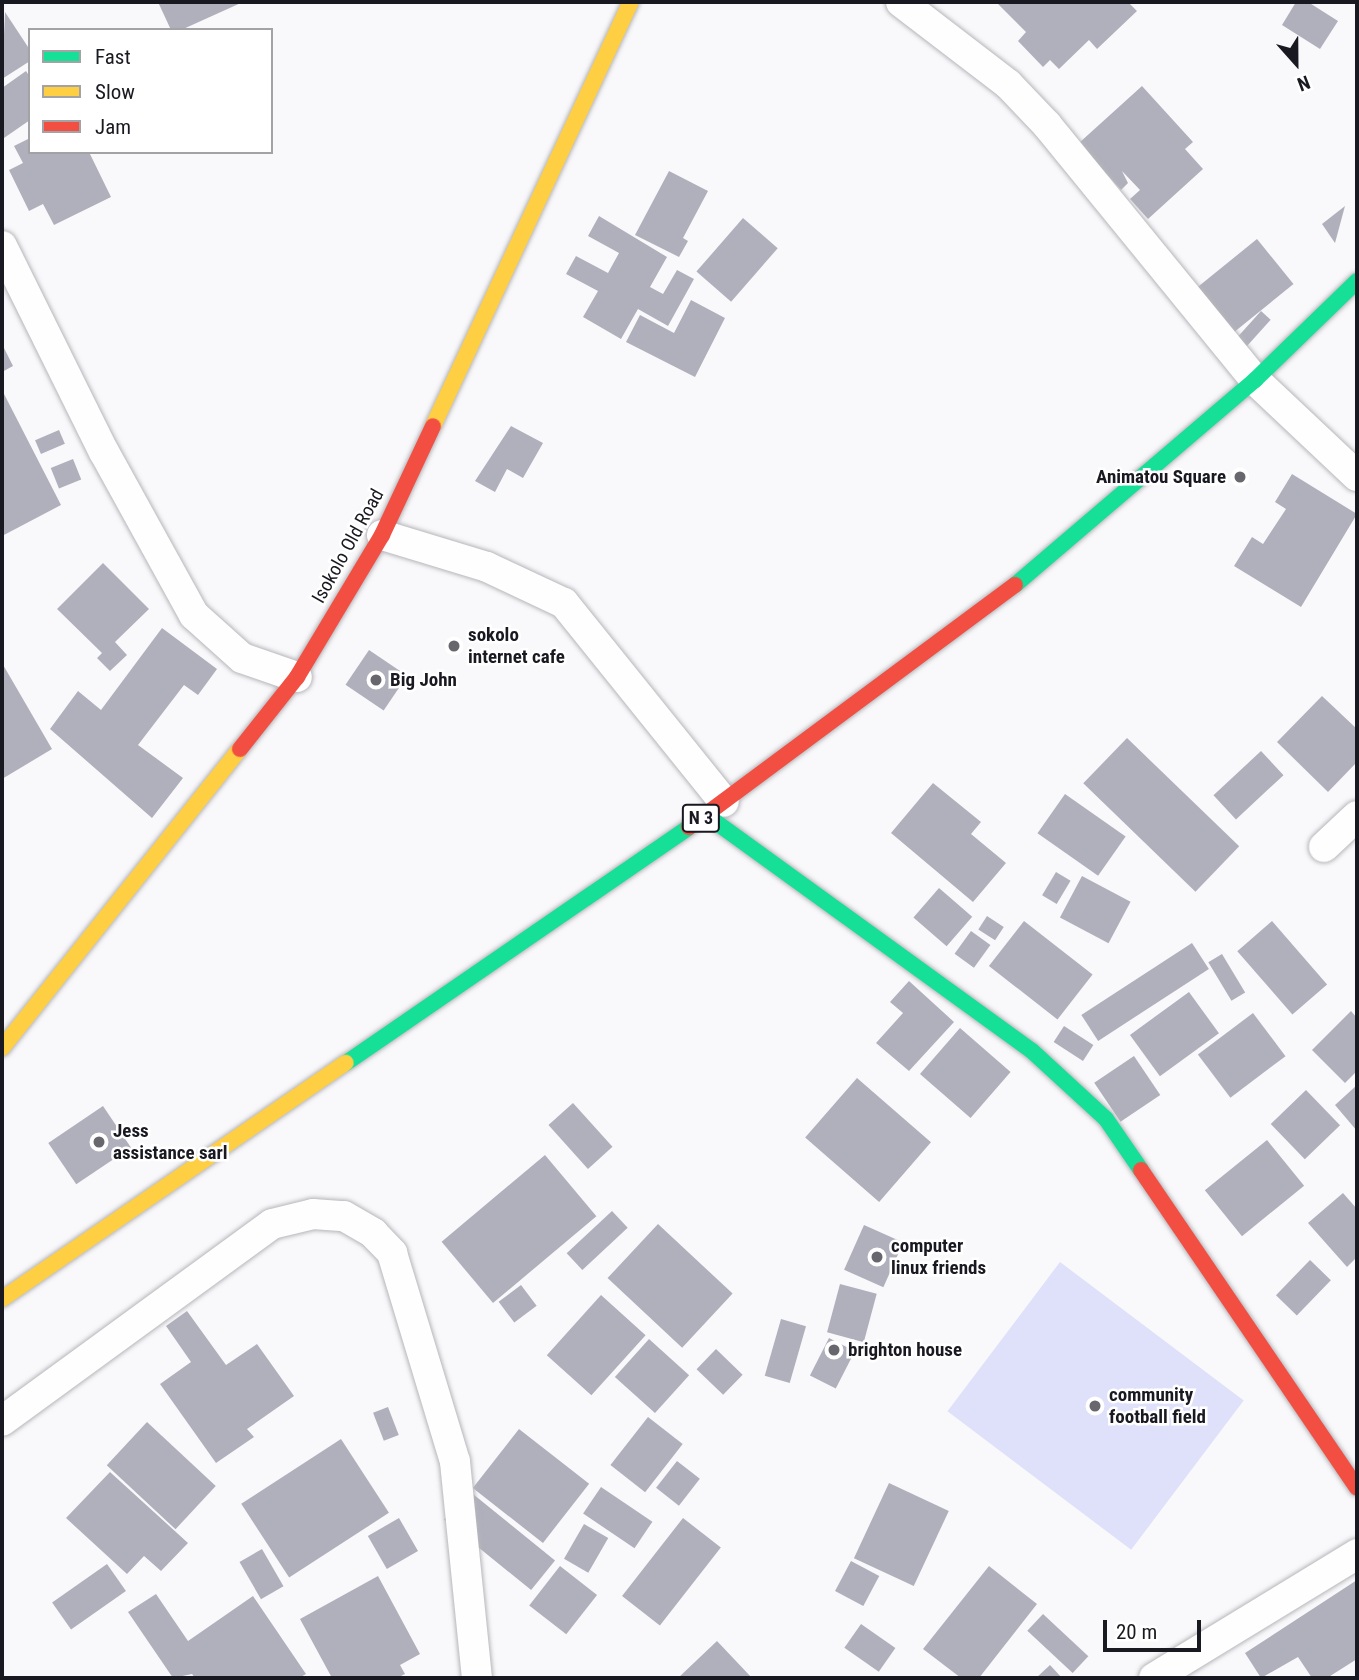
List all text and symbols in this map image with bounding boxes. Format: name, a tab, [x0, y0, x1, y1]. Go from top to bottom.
legend	[28, 28, 273, 154]
north arrow	[1261, 28, 1331, 98]
text: Fast	[95, 45, 131, 69]
text: N	[1294, 70, 1313, 96]
text: Slow	[95, 80, 135, 104]
text: Jam	[95, 115, 131, 139]
place label: Animatou Square	[1096, 466, 1226, 488]
marker: Animatou Square	[1232, 469, 1248, 485]
street label: Isokolo Old Road	[307, 485, 389, 607]
place label: sokolo internet cafe	[468, 624, 565, 668]
marker: sokolo internet cafe	[446, 638, 462, 654]
place label: Big John	[390, 669, 457, 691]
marker: Big John	[368, 672, 384, 688]
road number: N 3	[682, 804, 720, 832]
place label: Jess assistance sarl	[113, 1120, 228, 1164]
marker: Jess assistance sarl	[91, 1134, 107, 1150]
place label: computer linux friends	[891, 1235, 986, 1279]
marker: computer linux friends	[869, 1249, 885, 1265]
place label: brighton house	[848, 1339, 962, 1361]
marker: brighton house	[826, 1342, 842, 1358]
place label: community football field	[1109, 1384, 1206, 1428]
marker: community football field	[1087, 1398, 1103, 1414]
scale bar	[1107, 1606, 1205, 1650]
text: 20 m	[1116, 1620, 1157, 1644]

